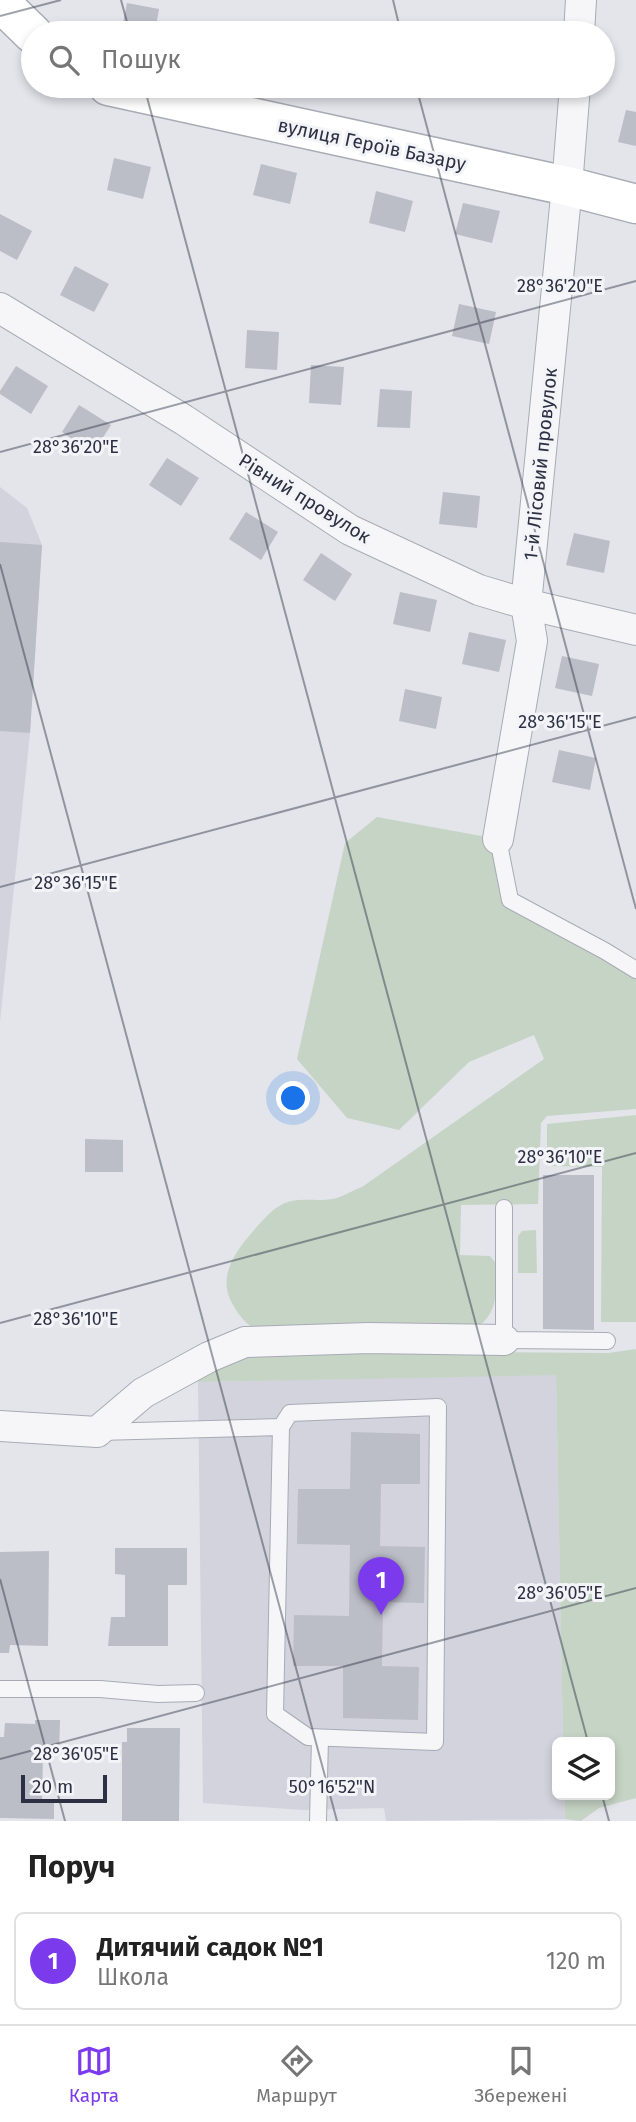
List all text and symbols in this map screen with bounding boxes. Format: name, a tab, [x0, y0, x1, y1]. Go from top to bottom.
search box	[21, 21, 615, 98]
icon: search	[45, 41, 83, 79]
text: Пошук	[101, 44, 181, 75]
street label: вулиця Героїв Базару	[276, 113, 469, 176]
text: 28°36'20"E	[517, 275, 603, 297]
street label: 1-й Лісовий провулок	[519, 366, 562, 562]
text: 28°36'20"E	[33, 436, 119, 458]
street label: Рівний провулок	[234, 449, 375, 548]
text: 28°36'15"E	[518, 711, 602, 733]
text: 28°36'15"E	[34, 872, 118, 894]
your location	[276, 1081, 310, 1115]
text: 28°36'10"E	[518, 1146, 602, 1168]
text: 28°36'10"E	[34, 1308, 118, 1330]
pin: 1	[358, 1557, 404, 1615]
text: 28°36'05"E	[517, 1582, 603, 1604]
map controls	[552, 1737, 615, 1800]
button: layers	[552, 1737, 615, 1800]
text: 28°36'05"E	[33, 1743, 119, 1765]
scale bar	[21, 1772, 107, 1804]
text: 20 m	[32, 1775, 73, 1798]
text: 50°16'52"N	[289, 1776, 375, 1798]
text: Поруч	[28, 1849, 115, 1885]
text: Дитячий садок №1	[97, 1932, 324, 1963]
text: 1	[48, 1947, 58, 1975]
text: 120 m	[546, 1947, 606, 1975]
text: Школа	[97, 1963, 169, 1991]
tab: Карта	[69, 2042, 119, 2107]
tab: Маршрут	[256, 2042, 337, 2107]
tab: Збережені	[474, 2042, 567, 2107]

